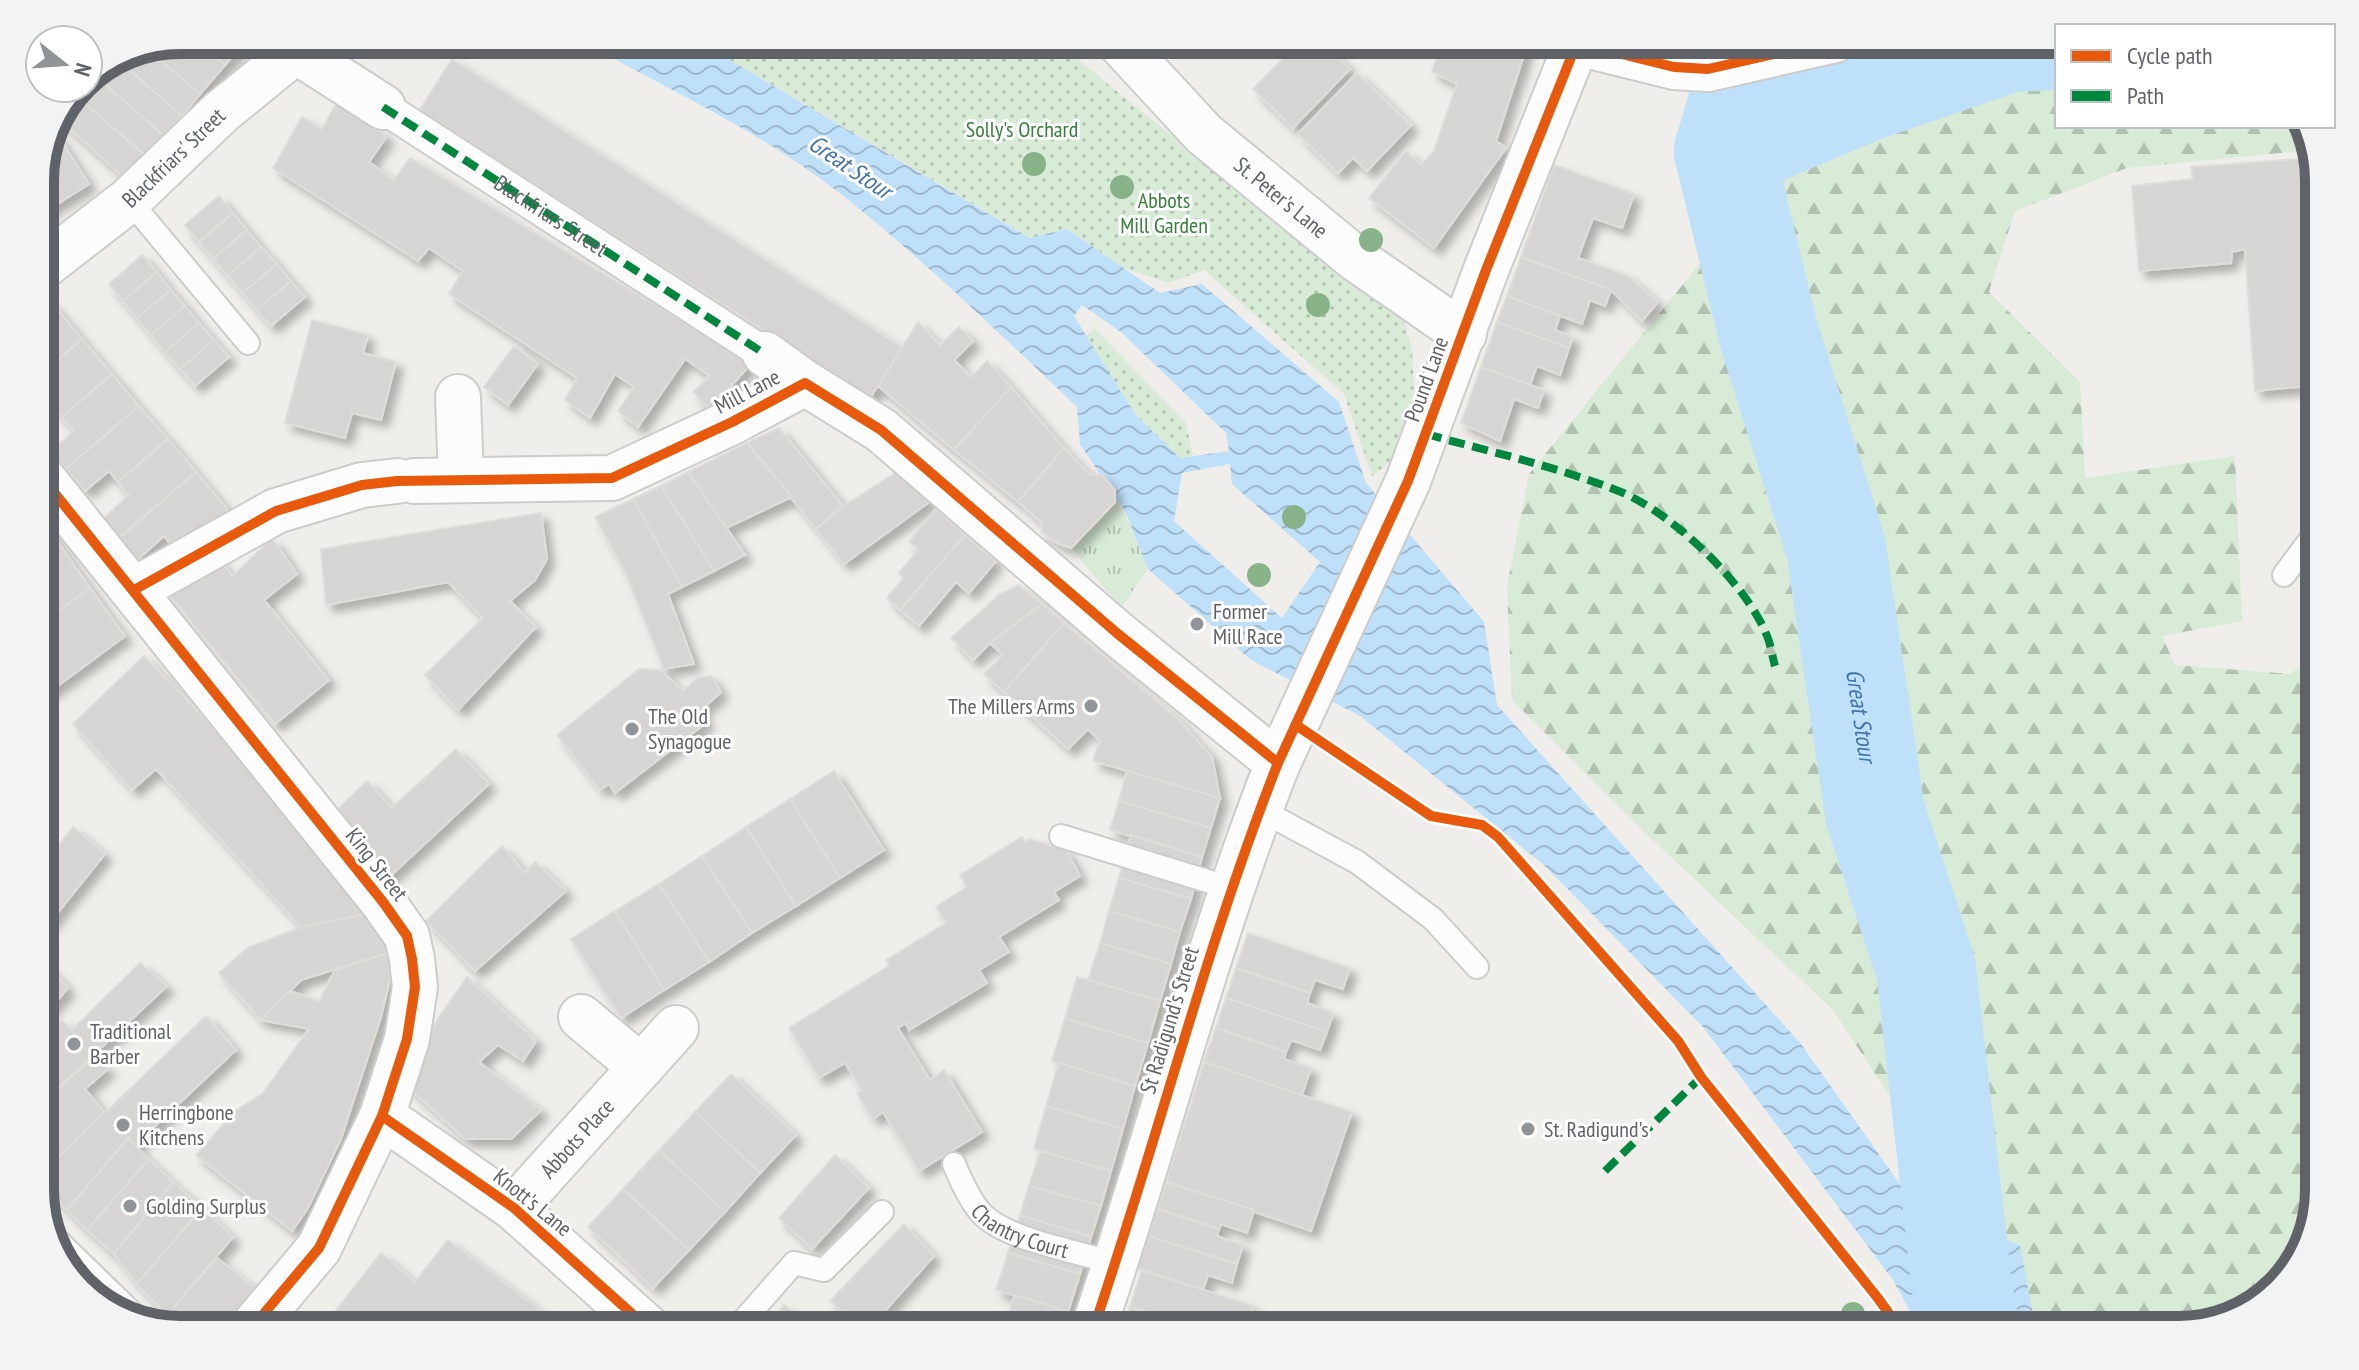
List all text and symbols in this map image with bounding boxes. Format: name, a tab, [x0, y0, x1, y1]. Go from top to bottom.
north arrow	[24, 24, 104, 104]
legend	[2055, 24, 2335, 128]
text: Cycle path	[2127, 40, 2213, 71]
text: N	[68, 60, 98, 80]
text: Path	[2127, 80, 2164, 111]
street label: Blackfriars' Street	[116, 102, 231, 213]
park label: Solly's Orchard	[966, 115, 1078, 143]
water label: Great Stour	[803, 128, 901, 208]
street label: St. Peter's Lane	[1228, 151, 1334, 244]
street label: Blackfriars Street	[489, 169, 613, 263]
park label: Abbots Mill Garden	[1120, 186, 1208, 239]
street label: Pound Lane	[1398, 333, 1454, 425]
street label: Mill Lane	[709, 362, 785, 420]
place label: Former Mill Race	[1213, 597, 1283, 650]
marker: Former Mill Race	[1188, 615, 1206, 633]
water label: Great Stour	[1839, 667, 1884, 768]
place label: The Millers Arms	[948, 692, 1075, 720]
marker: The Millers Arms	[1082, 697, 1100, 715]
place label: The Old Synagogue	[648, 702, 731, 755]
marker: The Old Synagogue	[623, 720, 641, 738]
street label: King Street	[340, 822, 414, 906]
street label: St Radigund's Street	[1133, 943, 1205, 1097]
place label: Traditional Barber	[90, 1017, 172, 1070]
marker: Traditional Barber	[65, 1035, 83, 1053]
street label: Abbots Place	[534, 1092, 620, 1184]
place label: Herringbone Kitchens	[139, 1098, 234, 1151]
place label: St. Radigund's	[1544, 1115, 1649, 1143]
marker: Herringbone Kitchens	[114, 1116, 132, 1134]
marker: St. Radigund's	[1519, 1120, 1537, 1138]
street label: Knott's Lane	[488, 1162, 578, 1242]
place label: Golding Surplus	[146, 1192, 266, 1220]
marker: Golding Surplus	[121, 1197, 139, 1215]
street label: Chantry Court	[965, 1198, 1072, 1264]

